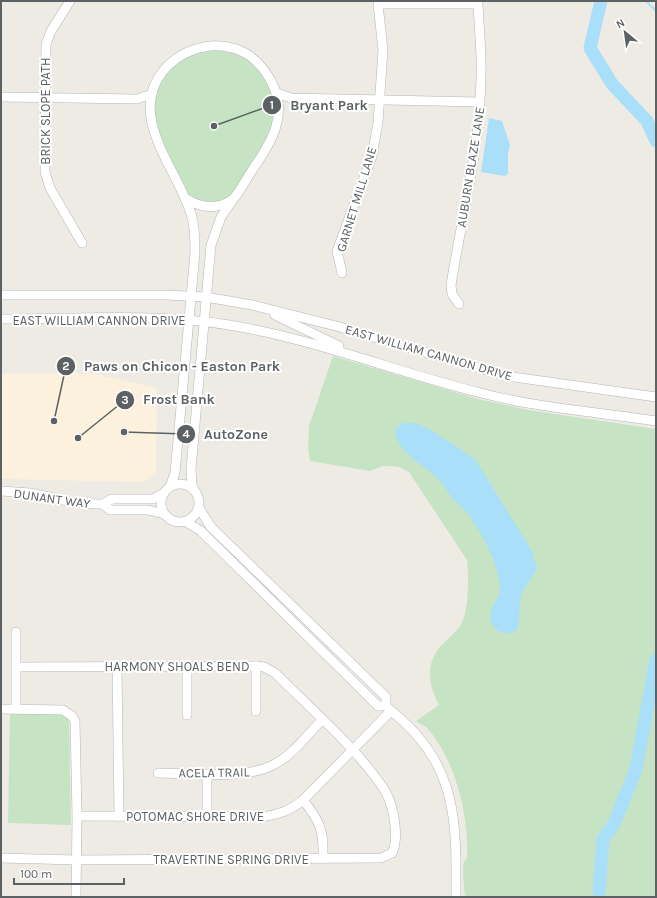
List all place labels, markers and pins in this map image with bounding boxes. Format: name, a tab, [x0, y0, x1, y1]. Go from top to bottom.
callout: Bryant Park	[262, 92, 376, 118]
callout: Paws on Chicon - Easton Park	[56, 353, 288, 379]
callout: Frost Bank	[115, 387, 223, 413]
callout: AutoZone	[176, 421, 276, 447]

